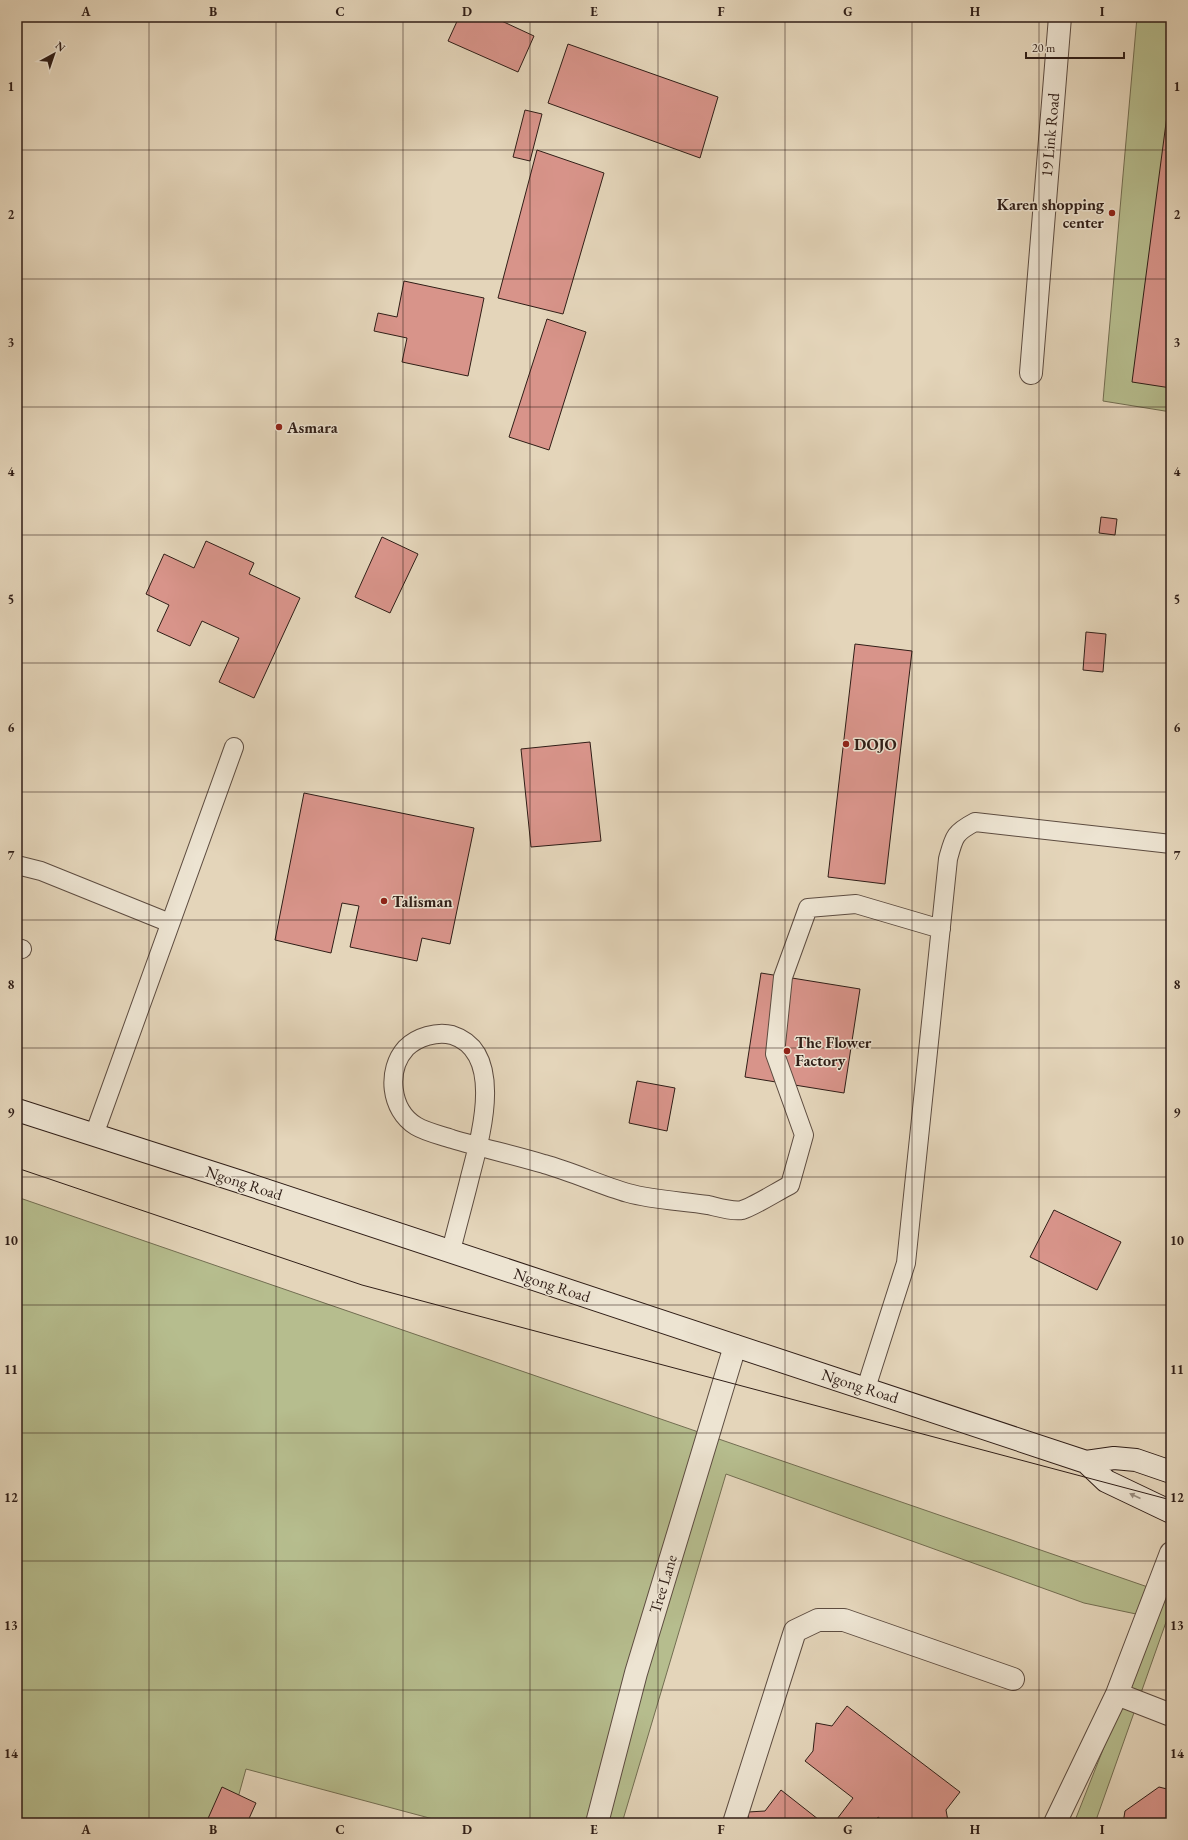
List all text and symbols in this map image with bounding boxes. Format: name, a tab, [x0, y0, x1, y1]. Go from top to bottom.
text: A	[80, 3, 91, 20]
text: B	[209, 3, 217, 20]
text: C	[335, 3, 345, 20]
text: D	[462, 3, 472, 20]
text: E	[590, 3, 598, 20]
text: F	[717, 3, 725, 20]
text: G	[843, 3, 853, 20]
text: H	[970, 3, 981, 20]
text: I	[1100, 3, 1105, 20]
north arrow	[34, 34, 74, 74]
scale bar	[1026, 34, 1124, 60]
text: N	[53, 38, 68, 55]
text: 20 m	[1032, 40, 1056, 56]
text: 1	[8, 78, 15, 95]
text: 1	[1174, 78, 1181, 95]
street label: 19 Link Road	[1036, 91, 1064, 178]
place label: Karen shopping center	[997, 194, 1105, 233]
text: 2	[8, 206, 15, 223]
text: 2	[1174, 206, 1181, 223]
marker: Karen shopping center	[1107, 208, 1117, 218]
text: 3	[8, 334, 15, 351]
text: 3	[1174, 334, 1181, 351]
place label: Asmara	[286, 417, 339, 438]
marker: Asmara	[274, 422, 284, 432]
text: 4	[8, 463, 15, 480]
text: 4	[1174, 463, 1181, 480]
text: 5	[8, 591, 14, 608]
text: 5	[1174, 591, 1180, 608]
text: 6	[8, 719, 15, 736]
text: 6	[1174, 719, 1181, 736]
place label: DOJO	[854, 734, 897, 755]
marker: DOJO	[841, 739, 851, 749]
text: 7	[8, 847, 15, 864]
text: 7	[1174, 847, 1181, 864]
place label: Talisman	[392, 891, 452, 912]
marker: Talisman	[379, 896, 389, 906]
text: 8	[8, 976, 15, 993]
text: 8	[1174, 976, 1181, 993]
place label: The Flower Factory	[795, 1032, 872, 1071]
marker: The Flower Factory	[782, 1046, 792, 1056]
text: 9	[8, 1104, 15, 1121]
text: 9	[1174, 1104, 1181, 1121]
street label: Ngong Road	[203, 1161, 286, 1206]
text: 10	[4, 1232, 18, 1249]
text: 10	[1170, 1232, 1184, 1249]
street label: Ngong Road	[511, 1263, 594, 1308]
text: 11	[4, 1361, 18, 1378]
text: 11	[1170, 1361, 1184, 1378]
street label: Ngong Road	[819, 1364, 902, 1409]
text: 12	[4, 1489, 18, 1506]
text: 12	[1170, 1489, 1184, 1506]
one-way arrow	[1130, 1493, 1141, 1499]
street label: Tree Lane	[644, 1552, 682, 1616]
text: 13	[4, 1617, 18, 1634]
text: 13	[1170, 1617, 1184, 1634]
text: 14	[4, 1745, 18, 1762]
text: 14	[1170, 1745, 1184, 1762]
text: A	[80, 1821, 91, 1838]
text: B	[209, 1821, 217, 1838]
text: C	[335, 1821, 345, 1838]
text: D	[462, 1821, 472, 1838]
text: E	[590, 1821, 598, 1838]
text: F	[717, 1821, 725, 1838]
text: G	[843, 1821, 853, 1838]
text: H	[970, 1821, 981, 1838]
text: I	[1100, 1821, 1105, 1838]

